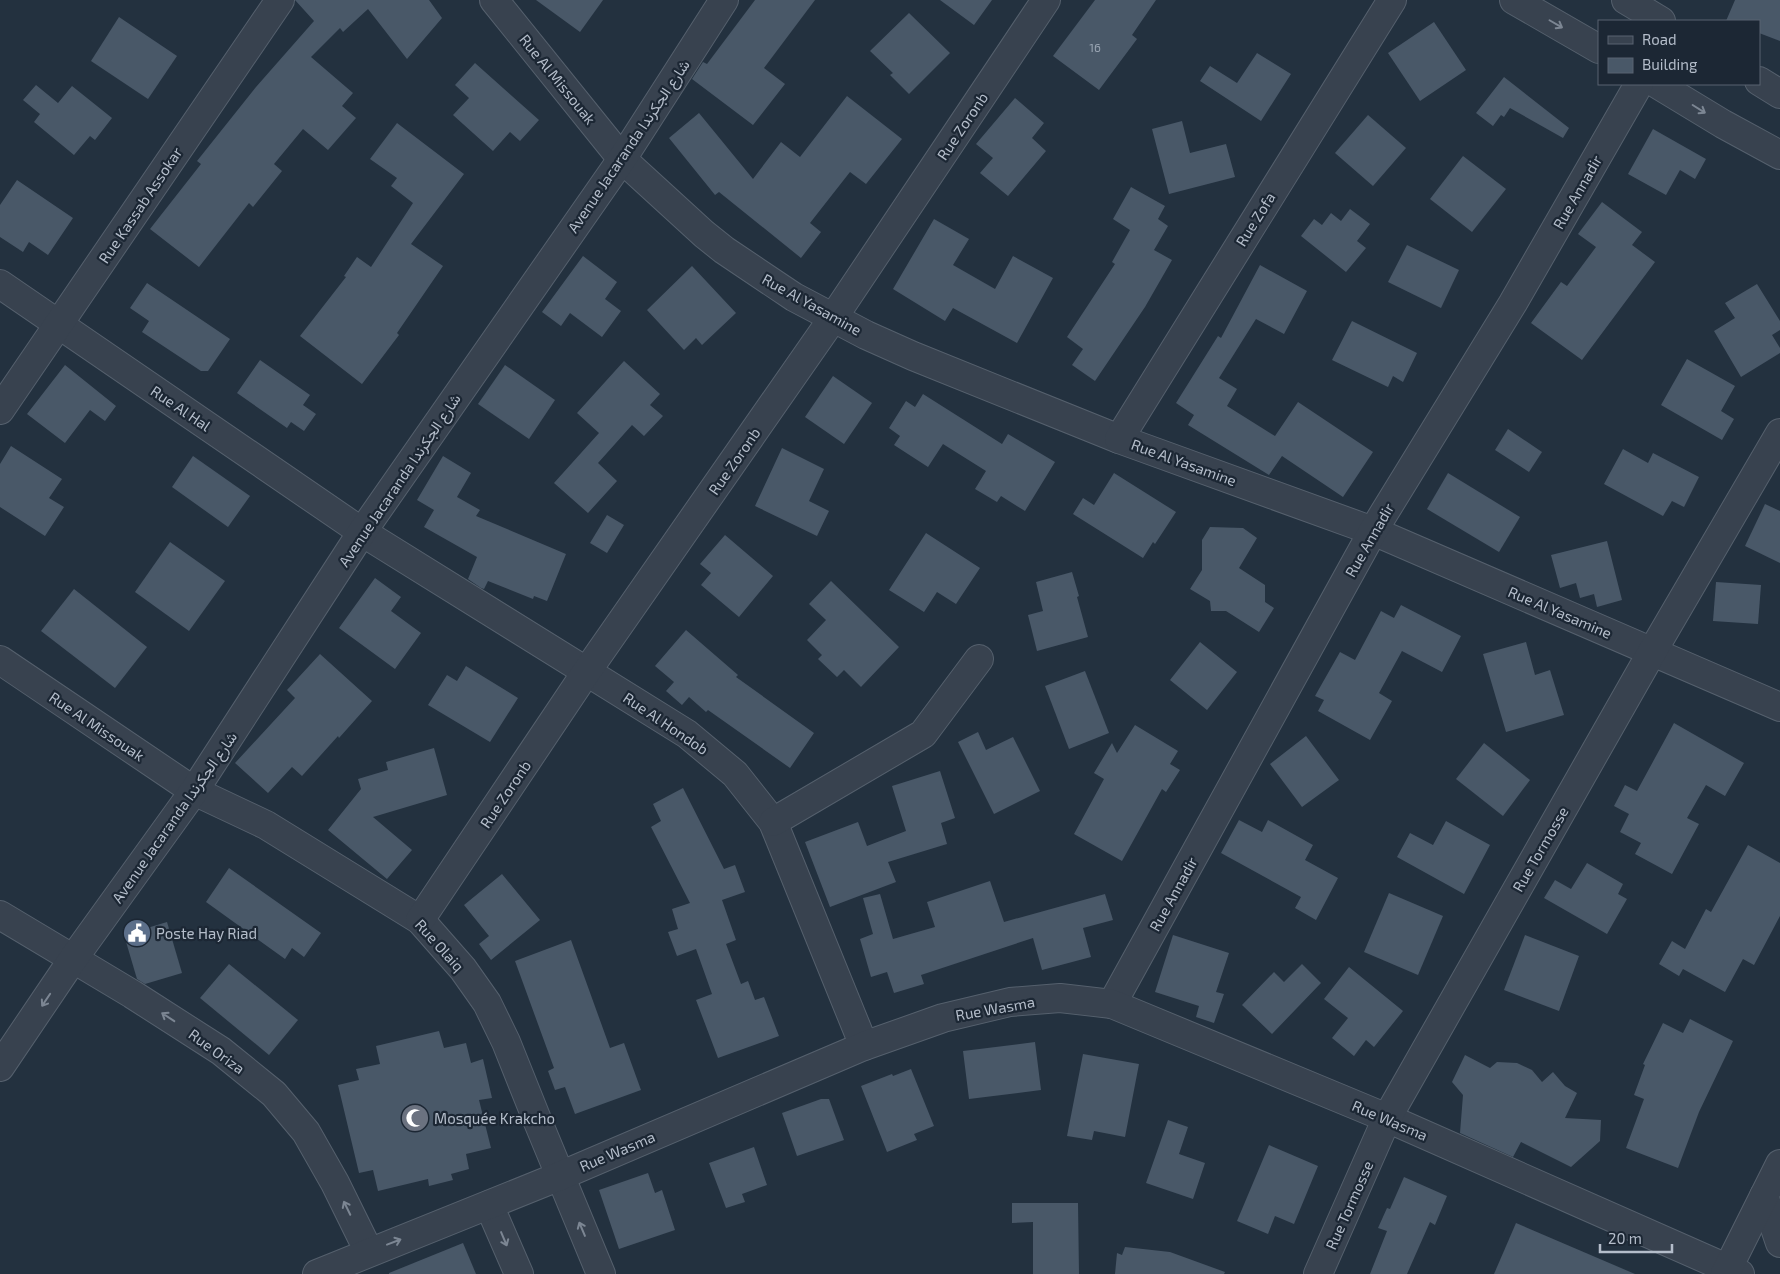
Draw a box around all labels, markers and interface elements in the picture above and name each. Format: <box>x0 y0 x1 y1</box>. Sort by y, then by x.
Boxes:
one-way arrow <box>1548 20 1562 30</box>
legend <box>1598 20 1760 85</box>
street label: Rue Al Missouak <box>516 30 600 128</box>
text: Road <box>1642 30 1677 48</box>
house number: 16 <box>1089 40 1101 54</box>
text: Building <box>1642 55 1698 73</box>
street label: Avenue Jacaranda شارع الجكرندا <box>563 56 695 238</box>
street label: Rue Zoronb <box>933 89 991 163</box>
one-way arrow <box>1691 105 1705 115</box>
street label: Rue Kassab Assokar <box>94 143 186 267</box>
street label: Rue Annadir <box>1549 152 1605 232</box>
street label: Rue Zofa <box>1231 189 1279 249</box>
street label: Rue Al Yasamine <box>759 269 865 339</box>
street label: Rue Al Hal <box>148 381 215 435</box>
street label: Avenue Jacaranda شارع الجكرندا <box>334 390 466 572</box>
street label: Rue Zoronb <box>704 424 764 498</box>
street label: Rue Al Yasamine <box>1129 435 1239 489</box>
street label: Rue Annadir <box>1341 500 1397 580</box>
street label: Rue Al Yasamine <box>1506 582 1614 642</box>
street label: Rue Al Missouak <box>46 688 148 765</box>
street label: Rue Al Hondob <box>620 688 712 758</box>
street label: Avenue Jacaranda شارع الجكرندا <box>108 728 243 908</box>
street label: Rue Zoronb <box>476 757 534 831</box>
street label: Rue Tormosse <box>1508 803 1572 895</box>
street label: Rue Annadir <box>1145 854 1201 934</box>
street label: Rue Olaiq <box>412 915 468 975</box>
public building icon: Poste Hay Riad <box>122 918 152 948</box>
place label: Poste Hay Riad <box>156 924 257 942</box>
one-way arrow <box>41 992 51 1006</box>
street label: Rue Wasma <box>954 992 1036 1024</box>
one-way arrow <box>161 1012 175 1022</box>
street label: Rue Oriza <box>185 1025 249 1077</box>
street label: Rue Wasma <box>1350 1096 1430 1144</box>
mosque icon: Mosquée Krakcho <box>400 1103 430 1133</box>
place label: Mosquée Krakcho <box>434 1109 555 1127</box>
street label: Rue Wasma <box>577 1127 657 1175</box>
street label: Rue Tormosse <box>1321 1158 1377 1252</box>
one-way arrow <box>342 1201 352 1216</box>
one-way arrow <box>577 1222 586 1237</box>
scale bar <box>1600 1222 1672 1254</box>
text: 20 m <box>1608 1229 1642 1247</box>
one-way arrow <box>500 1231 509 1246</box>
one-way arrow <box>386 1237 402 1246</box>

